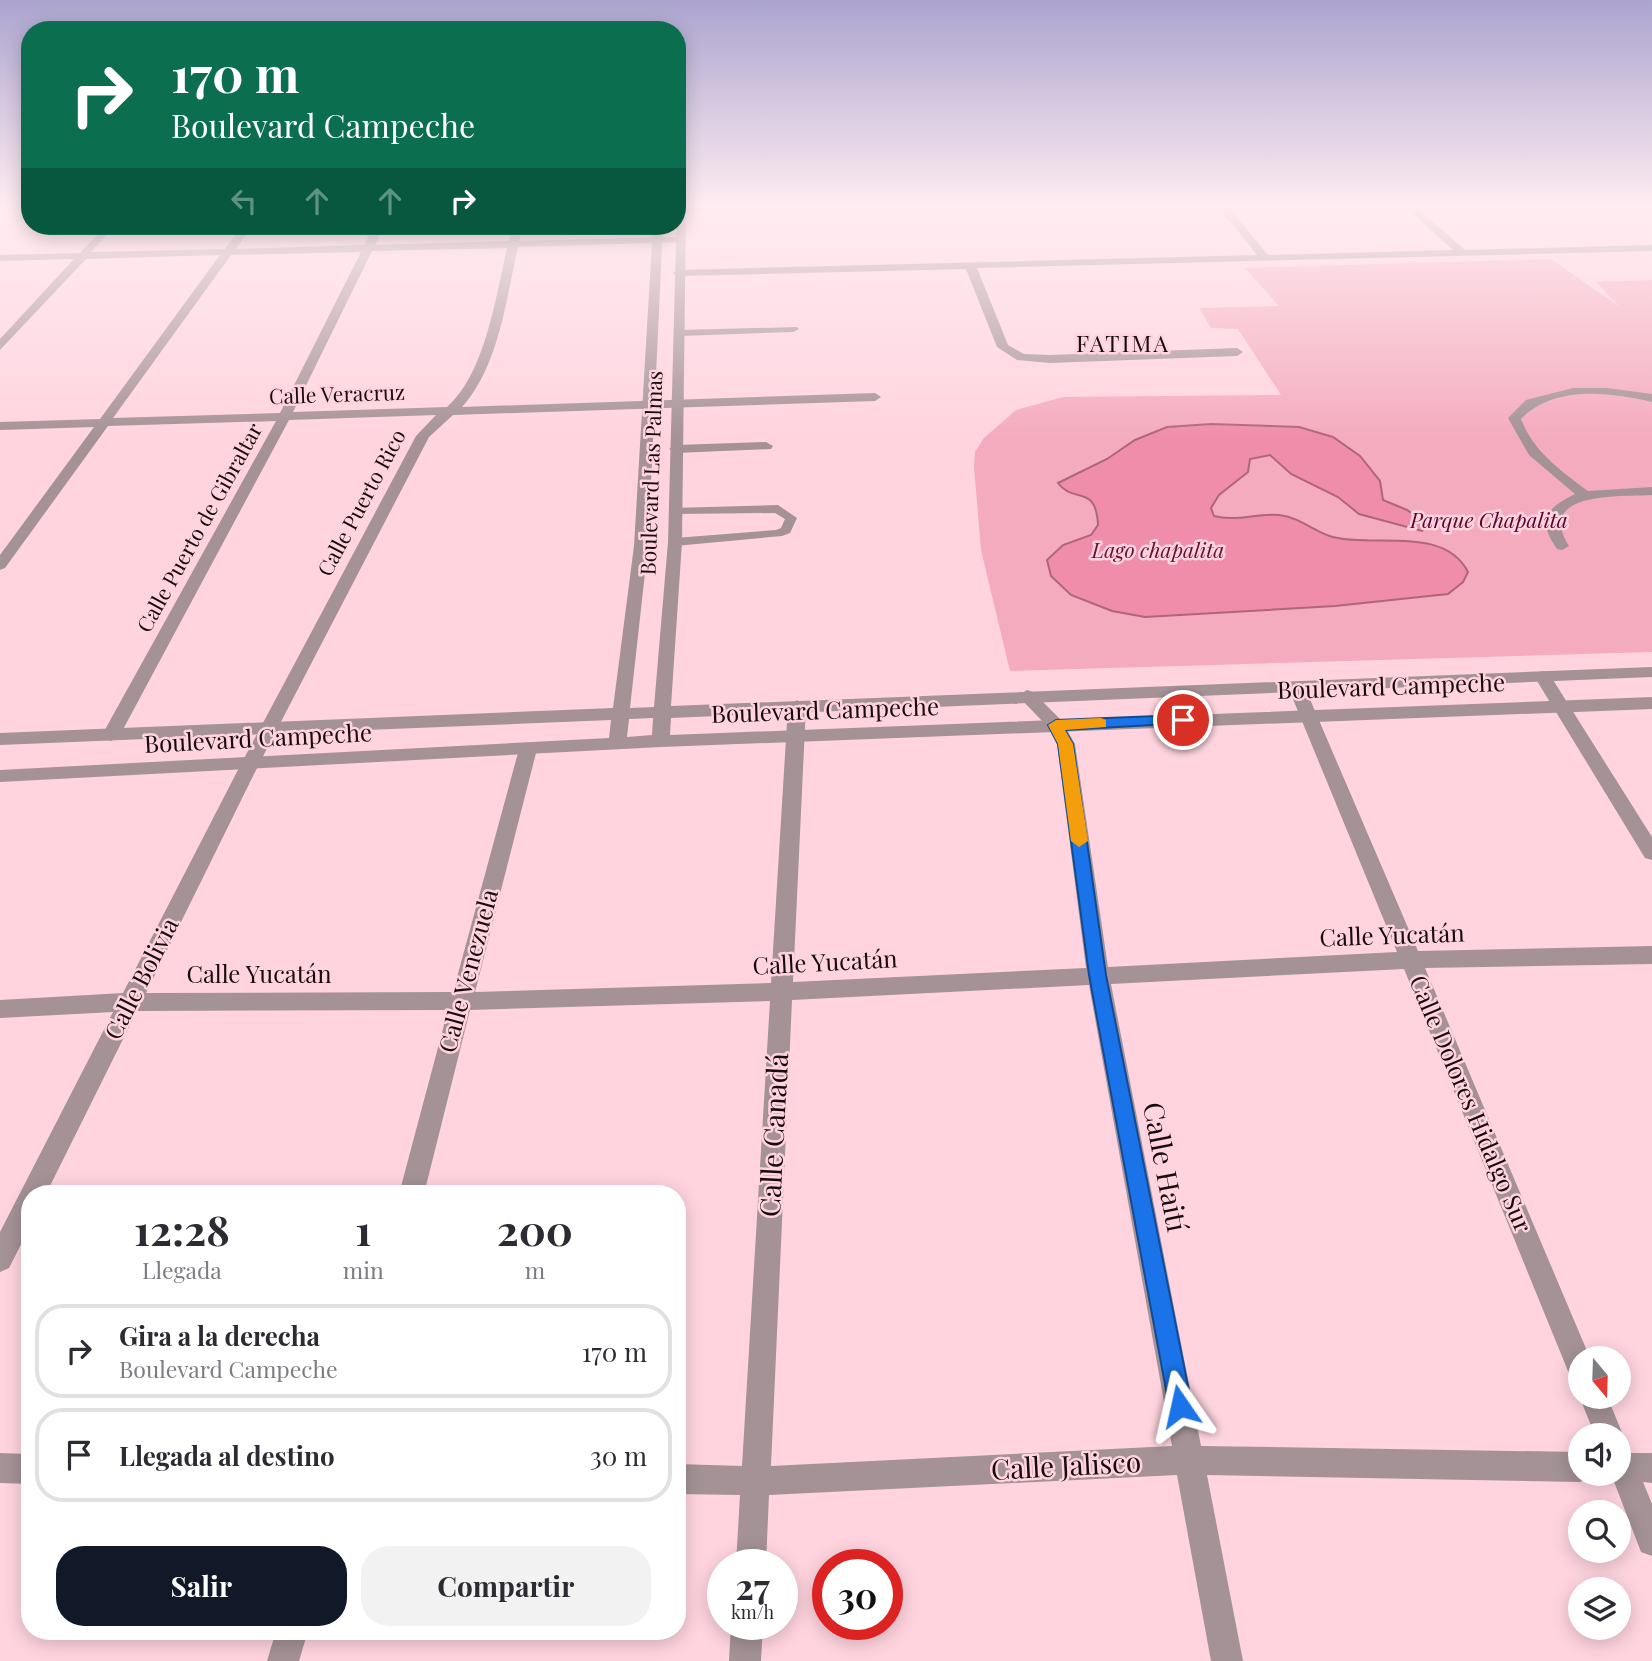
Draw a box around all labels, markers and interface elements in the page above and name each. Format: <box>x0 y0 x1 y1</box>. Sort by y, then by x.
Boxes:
text: 170 m <box>171 40 299 105</box>
icon: right <box>56 49 147 140</box>
text: Boulevard Campeche <box>171 103 475 146</box>
icon: left <box>225 182 263 220</box>
icon: ahead <box>298 182 336 220</box>
icon: ahead <box>371 182 409 220</box>
icon: right <box>444 182 482 220</box>
district label: FATIMA <box>1076 327 1170 358</box>
street label: Boulevard Las Palmas <box>632 370 668 576</box>
street label: Calle Veracruz <box>268 377 405 409</box>
street label: Calle Puerto de Gibraltar <box>129 417 268 637</box>
street label: Calle Puerto Rico <box>310 424 411 580</box>
park label: Parque Chapalita <box>1409 505 1568 533</box>
water label: Lago chapalita <box>1091 535 1224 563</box>
street label: Boulevard Campeche <box>1276 665 1506 705</box>
street label: Boulevard Campeche <box>710 689 940 729</box>
pin <box>1153 690 1213 750</box>
icon: arrive <box>1164 701 1202 739</box>
street label: Boulevard Campeche <box>143 715 373 759</box>
street label: Calle Venezuela <box>430 885 504 1056</box>
street label: Calle Bolivia <box>96 912 185 1044</box>
street label: Calle Yucatán <box>1319 915 1465 953</box>
street label: Calle Yucatán <box>752 941 898 981</box>
street label: Calle Yucatán <box>186 957 332 989</box>
street label: Calle Dolores Hidalgo Sur <box>1403 970 1541 1237</box>
street label: Calle Canadá <box>750 1052 795 1218</box>
street label: Calle Haití <box>1136 1099 1197 1235</box>
text: 12:28 <box>134 1201 230 1257</box>
text: 1 <box>355 1201 371 1257</box>
text: 200 <box>497 1201 573 1257</box>
text: Llegada <box>142 1254 222 1285</box>
text: min <box>343 1254 384 1285</box>
text: m <box>525 1254 545 1285</box>
text: Gira a la derecha <box>119 1318 320 1353</box>
icon: right <box>60 1332 98 1370</box>
text: 170 m <box>582 1334 647 1369</box>
north arrow <box>1568 1346 1631 1409</box>
map controls <box>1568 1346 1631 1640</box>
text: Boulevard Campeche <box>119 1353 338 1384</box>
position arrow <box>1143 1369 1217 1443</box>
button: sound <box>1568 1423 1631 1486</box>
icon: arrive <box>60 1436 98 1474</box>
text: Llegada al destino <box>119 1438 335 1473</box>
text: 30 m <box>590 1438 647 1473</box>
street label: Calle Jalisco <box>990 1442 1142 1487</box>
button: search <box>1568 1500 1631 1563</box>
button: Salir <box>56 1546 347 1626</box>
button: Compartir <box>361 1546 651 1626</box>
speed limit sign: 30 <box>812 1549 903 1640</box>
text: 27 <box>735 1562 770 1609</box>
button: layers <box>1568 1577 1631 1640</box>
text: km/h <box>731 1600 774 1624</box>

